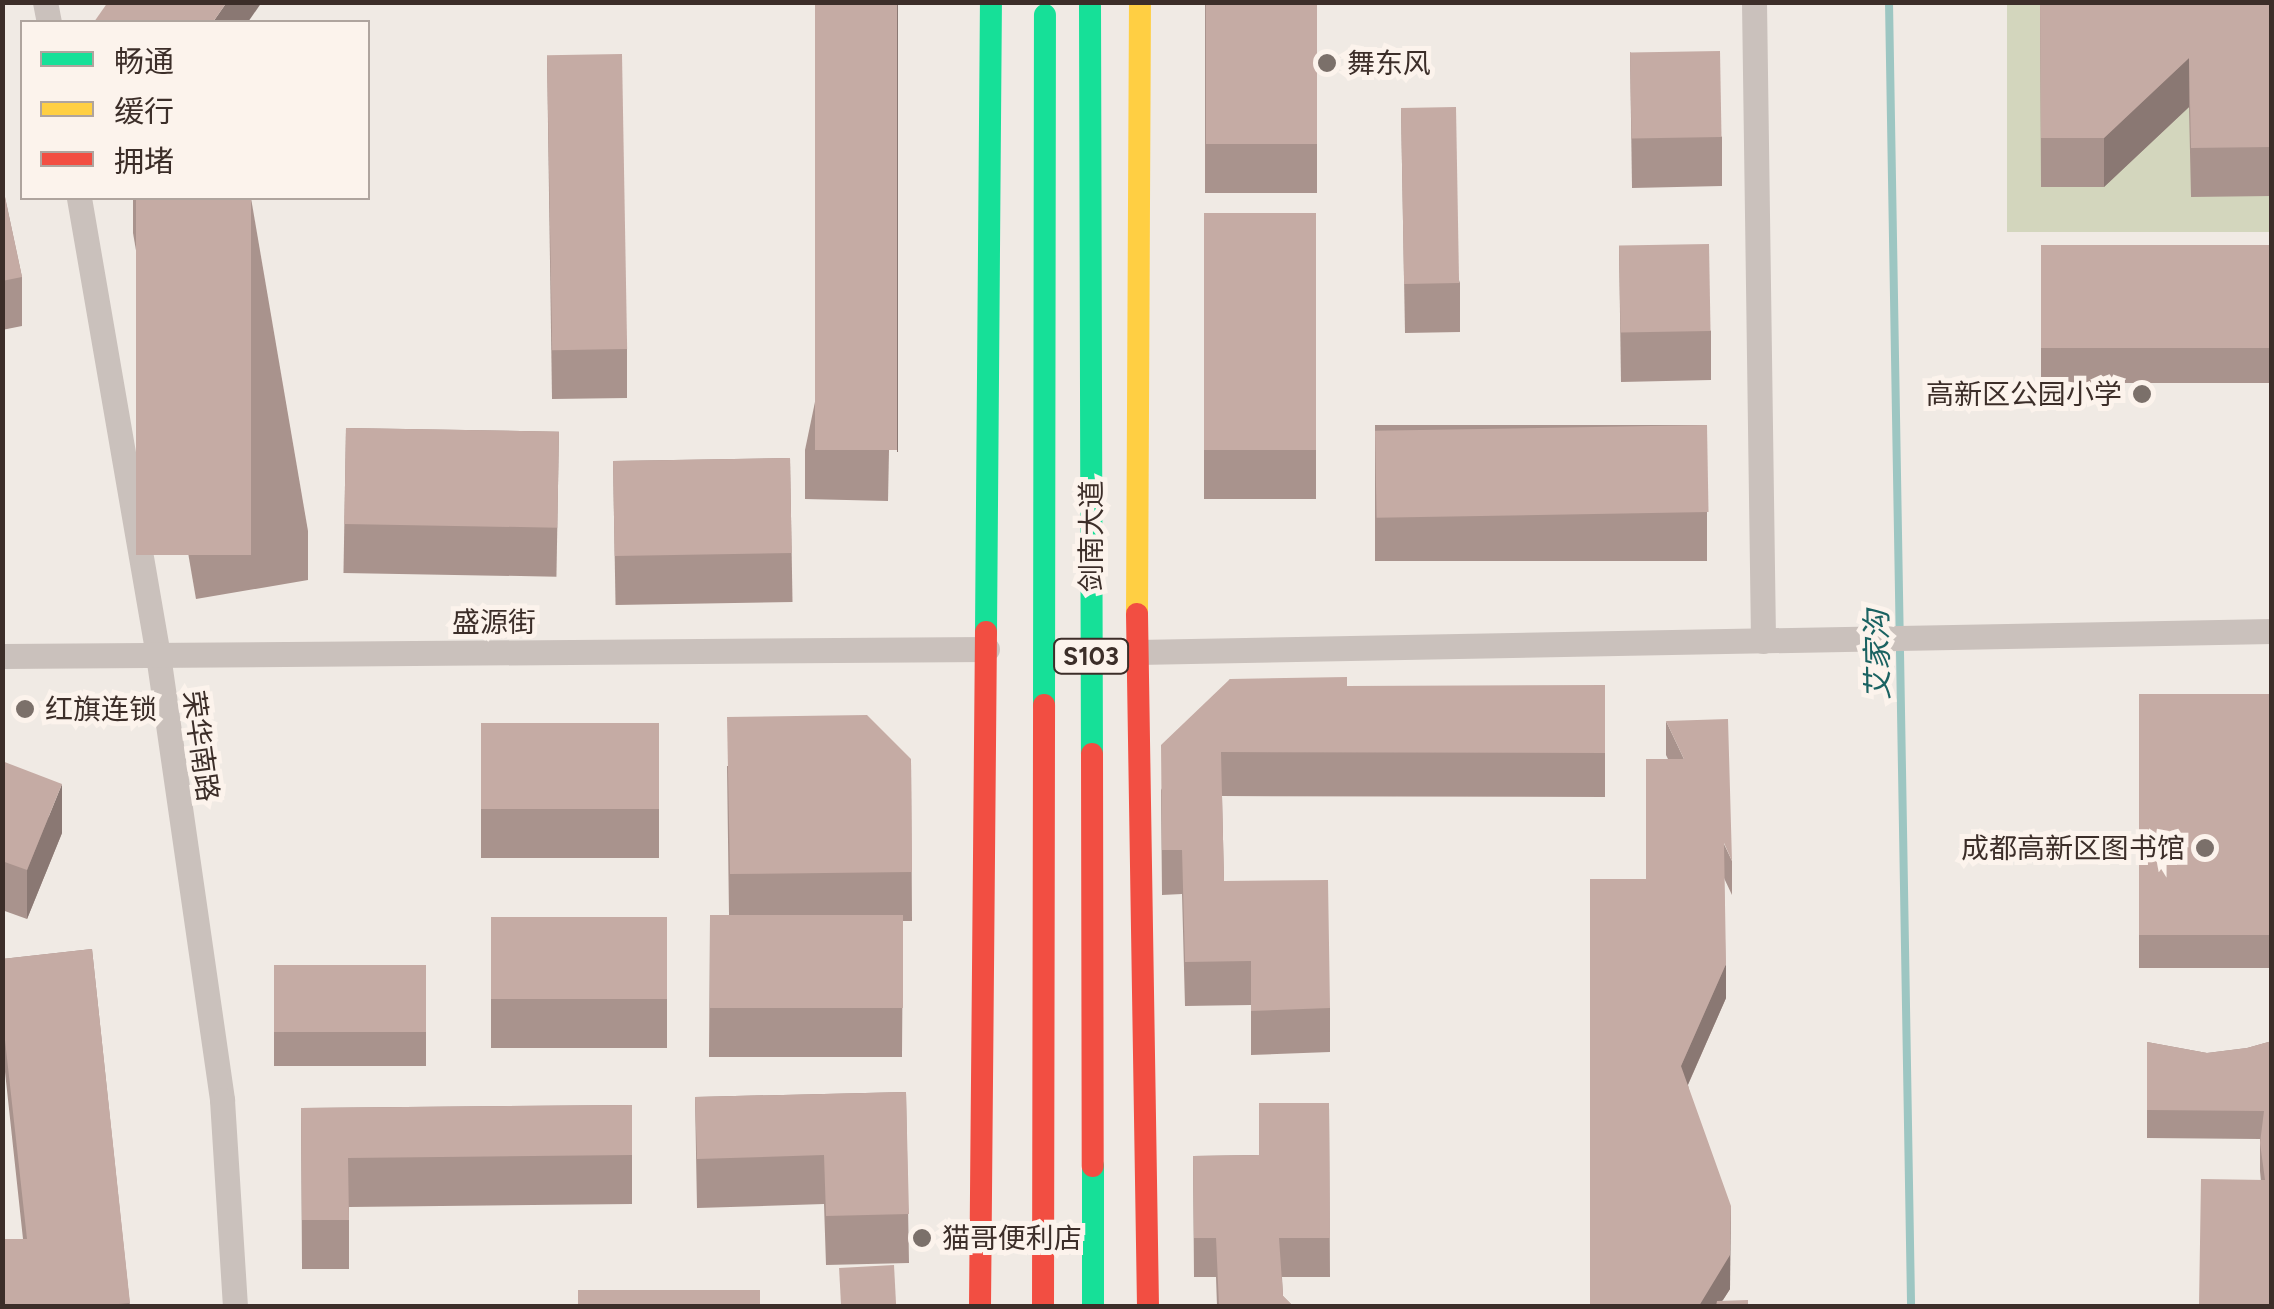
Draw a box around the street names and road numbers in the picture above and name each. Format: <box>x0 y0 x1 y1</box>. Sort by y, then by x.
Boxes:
street label: 剑南大道 <box>1074 480 1108 592</box>
street label: 盛源街 <box>452 605 536 639</box>
road number: S103 <box>1051 636 1131 676</box>
street label: 荣华南路 <box>177 688 225 804</box>

